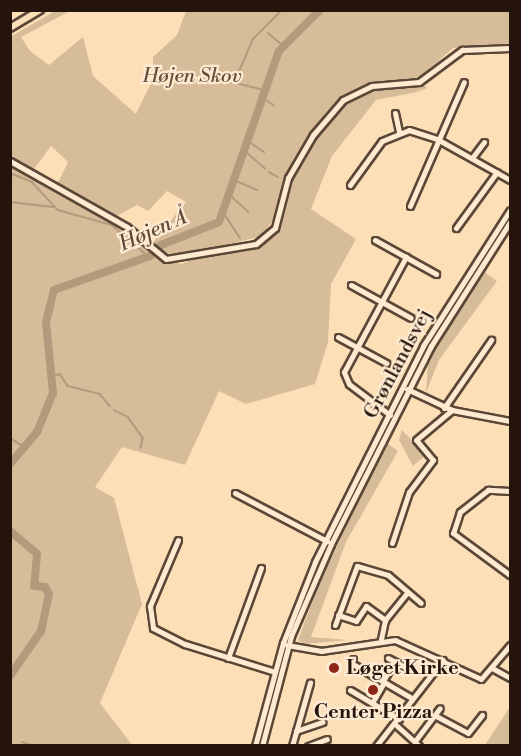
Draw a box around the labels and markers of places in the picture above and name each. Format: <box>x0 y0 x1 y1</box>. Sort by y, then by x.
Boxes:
place label: Løget Kirke <box>346 656 459 680</box>
marker: Løget Kirke <box>327 661 341 675</box>
marker: Center Pizza <box>366 683 380 697</box>
place label: Center Pizza <box>314 700 432 724</box>

